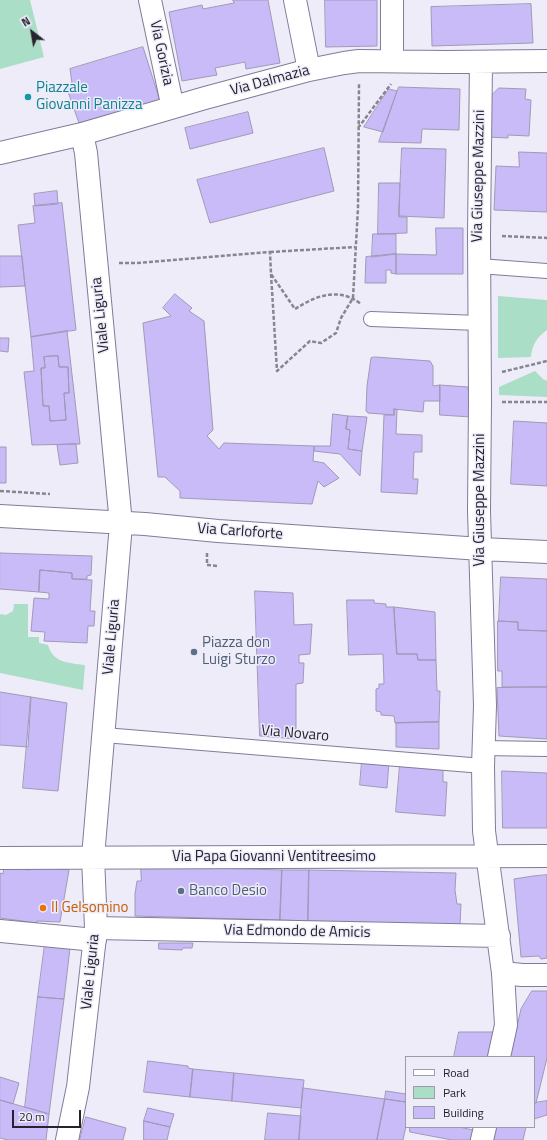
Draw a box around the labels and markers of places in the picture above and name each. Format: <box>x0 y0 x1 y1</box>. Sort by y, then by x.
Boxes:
place label: Piazzale Giovanni Panizza <box>36 79 142 114</box>
marker: Piazzale Giovanni Panizza <box>23 92 33 102</box>
place label: Piazza don Luigi Sturzo <box>202 634 276 669</box>
marker: Piazza don Luigi Sturzo <box>189 647 199 657</box>
place label: Banco Desio <box>189 882 267 900</box>
marker: Banco Desio <box>176 886 186 896</box>
place label: Il Gelsomino <box>51 899 128 917</box>
marker: Il Gelsomino <box>38 903 48 913</box>

